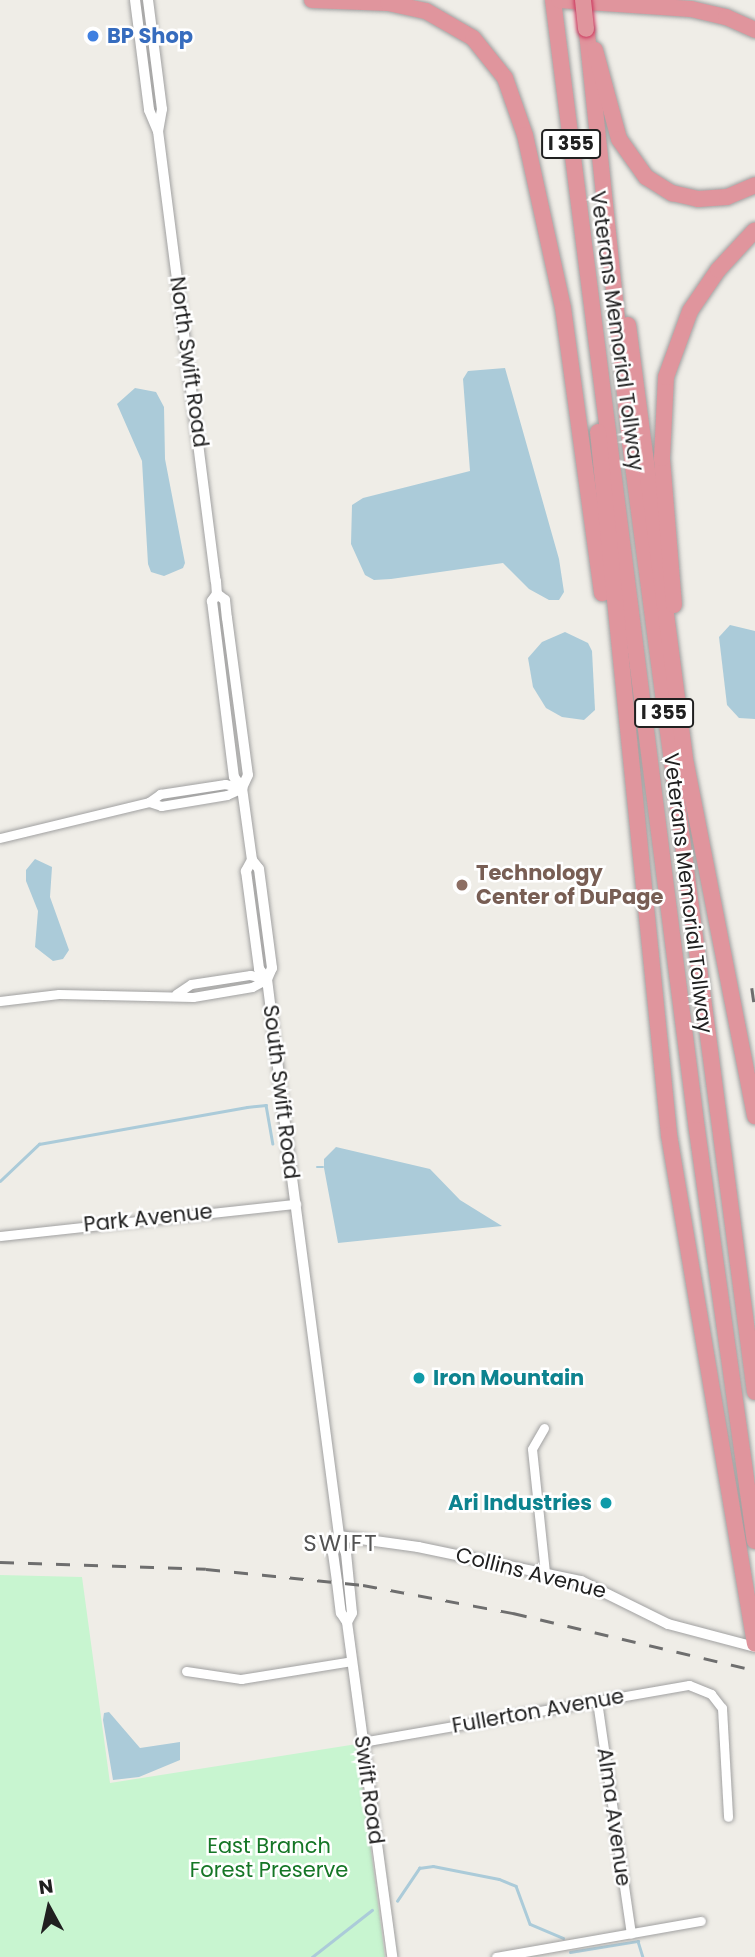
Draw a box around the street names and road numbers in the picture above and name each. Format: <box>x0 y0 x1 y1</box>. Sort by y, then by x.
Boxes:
road number: I 355 <box>540 128 602 160</box>
street label: Veterans Memorial Tollway <box>585 189 649 473</box>
street label: North Swift Road <box>165 275 213 449</box>
road number: I 355 <box>632 698 696 728</box>
street label: Veterans Memorial Tollway <box>658 751 718 1035</box>
street label: South Swift Road <box>258 1003 304 1181</box>
street label: Park Avenue <box>82 1199 214 1237</box>
street label: Collins Avenue <box>453 1542 609 1604</box>
street label: Fullerton Avenue <box>450 1683 626 1739</box>
street label: Swift Road <box>349 1734 389 1846</box>
street label: Alma Avenue <box>592 1746 636 1888</box>

